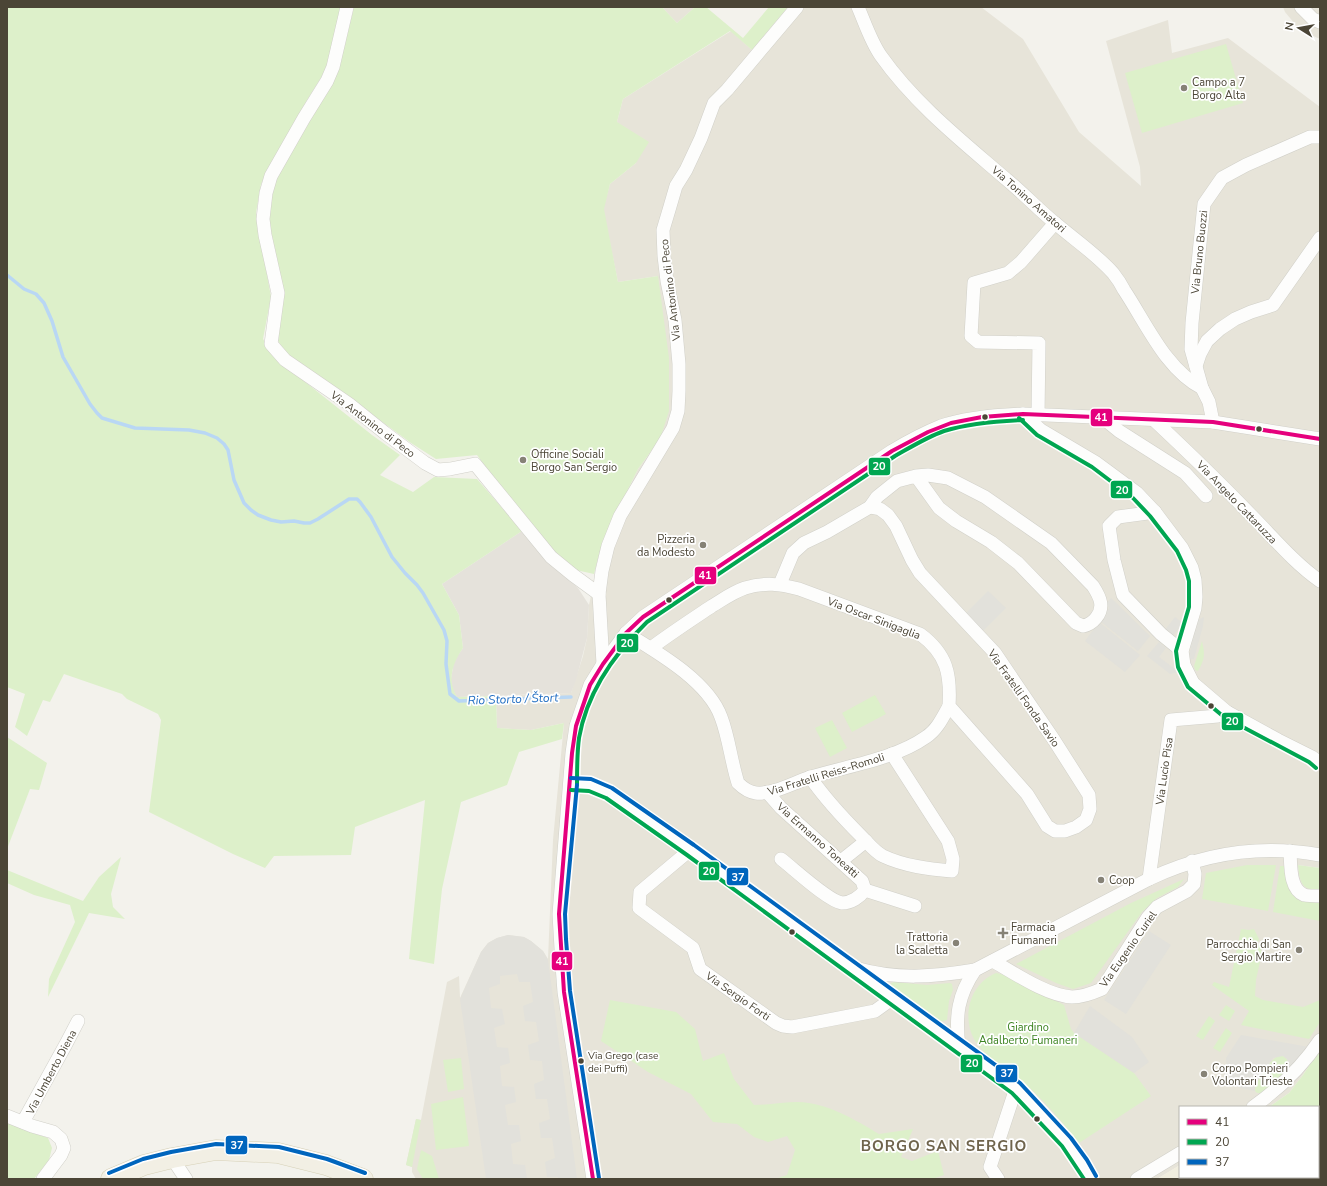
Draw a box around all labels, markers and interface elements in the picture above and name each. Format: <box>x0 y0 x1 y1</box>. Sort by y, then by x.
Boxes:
north arrow <box>1279 8 1319 48</box>
text: N <box>1282 21 1298 32</box>
place label: Campo a 7 Borgo Alta <box>1192 75 1246 103</box>
marker: Campo a 7 Borgo Alta <box>1179 83 1189 93</box>
street label: Via Tonino Amatori <box>987 162 1069 236</box>
street label: Via Bruno Buozzi <box>1188 210 1211 296</box>
street label: Via Antonino di Peco <box>657 238 684 343</box>
street label: Via Antonino di Peco <box>326 387 418 461</box>
line badge: 41 <box>1090 408 1113 427</box>
text: 41 <box>1094 410 1108 425</box>
unlabelled marker <box>980 412 990 422</box>
unlabelled marker <box>1254 424 1264 434</box>
place label: Officine Sociali Borgo San Sergio <box>531 447 617 475</box>
marker: Officine Sociali Borgo San Sergio <box>518 455 528 465</box>
line badge: 20 <box>868 457 891 476</box>
street label: Via Angelo Cattaruzza <box>1192 457 1280 547</box>
text: 20 <box>872 459 886 474</box>
line badge: 20 <box>1110 480 1133 499</box>
text: 20 <box>1115 483 1129 498</box>
place label: Pizzeria da Modesto <box>637 532 695 560</box>
marker: Pizzeria da Modesto <box>698 540 708 550</box>
line badge: 41 <box>694 566 717 585</box>
text: 41 <box>698 568 712 583</box>
street label: Via Oscar Sinigaglia <box>824 593 923 643</box>
unlabelled marker <box>664 595 674 605</box>
line badge: 20 <box>616 633 639 653</box>
text: 20 <box>620 636 634 651</box>
street label: Via Fratelli Fonda Savio <box>984 646 1063 750</box>
water label: Rio Storto / Štort <box>467 689 559 709</box>
unlabelled marker <box>1206 701 1216 711</box>
line badge: 20 <box>1221 712 1244 731</box>
text: 20 <box>1225 714 1239 729</box>
street label: Via Lucio Pisa <box>1152 736 1177 807</box>
street label: Via Fratelli Reiss-Romoli <box>765 750 886 800</box>
street label: Via Ermanno Toneatti <box>773 799 862 881</box>
line badge: 20 <box>698 861 720 881</box>
text: 20 <box>702 864 716 879</box>
line badge: 37 <box>726 867 749 886</box>
text: 37 <box>731 870 745 885</box>
place label: Coop <box>1109 873 1135 888</box>
marker: Coop <box>1096 875 1106 885</box>
street label: Via Eugenio Curiel <box>1096 907 1161 991</box>
place label: Farmacia Fumaneri <box>1011 920 1057 948</box>
unlabelled marker <box>787 927 797 937</box>
marker: Farmacia Fumaneri <box>998 928 1008 938</box>
place label: Trattoria la Scaletta <box>896 930 948 958</box>
place label: Parrocchia di San Sergio Martire <box>1206 937 1291 965</box>
marker: Trattoria la Scaletta <box>951 938 961 948</box>
marker: Parrocchia di San Sergio Martire <box>1294 945 1304 955</box>
line badge: 41 <box>551 951 573 971</box>
text: 41 <box>555 954 569 969</box>
street label: Via Sergio Forti <box>702 968 773 1024</box>
park label: Giardino Adalberto Fumaneri <box>979 1020 1077 1048</box>
street label: Via Umberto Diena <box>22 1027 80 1118</box>
place label: Via Grego (case dei Puffi) <box>587 1049 658 1076</box>
line badge: 20 <box>960 1054 983 1073</box>
marker: Via Grego (case dei Puffi) <box>576 1056 586 1066</box>
text: 20 <box>965 1056 979 1071</box>
place label: Corpo Pompieri Volontari Trieste <box>1211 1061 1293 1089</box>
line badge: 37 <box>995 1064 1018 1083</box>
text: 37 <box>1000 1066 1014 1081</box>
marker: Corpo Pompieri Volontari Trieste <box>1199 1069 1209 1079</box>
legend <box>1179 1106 1319 1178</box>
unlabelled marker <box>1032 1114 1042 1124</box>
text: 41 <box>1215 1114 1229 1130</box>
text: 20 <box>1215 1134 1229 1150</box>
line badge: 37 <box>225 1135 248 1155</box>
district label: BORGO SAN SERGIO <box>861 1136 1027 1156</box>
text: 37 <box>230 1138 244 1153</box>
text: 37 <box>1215 1154 1229 1170</box>

